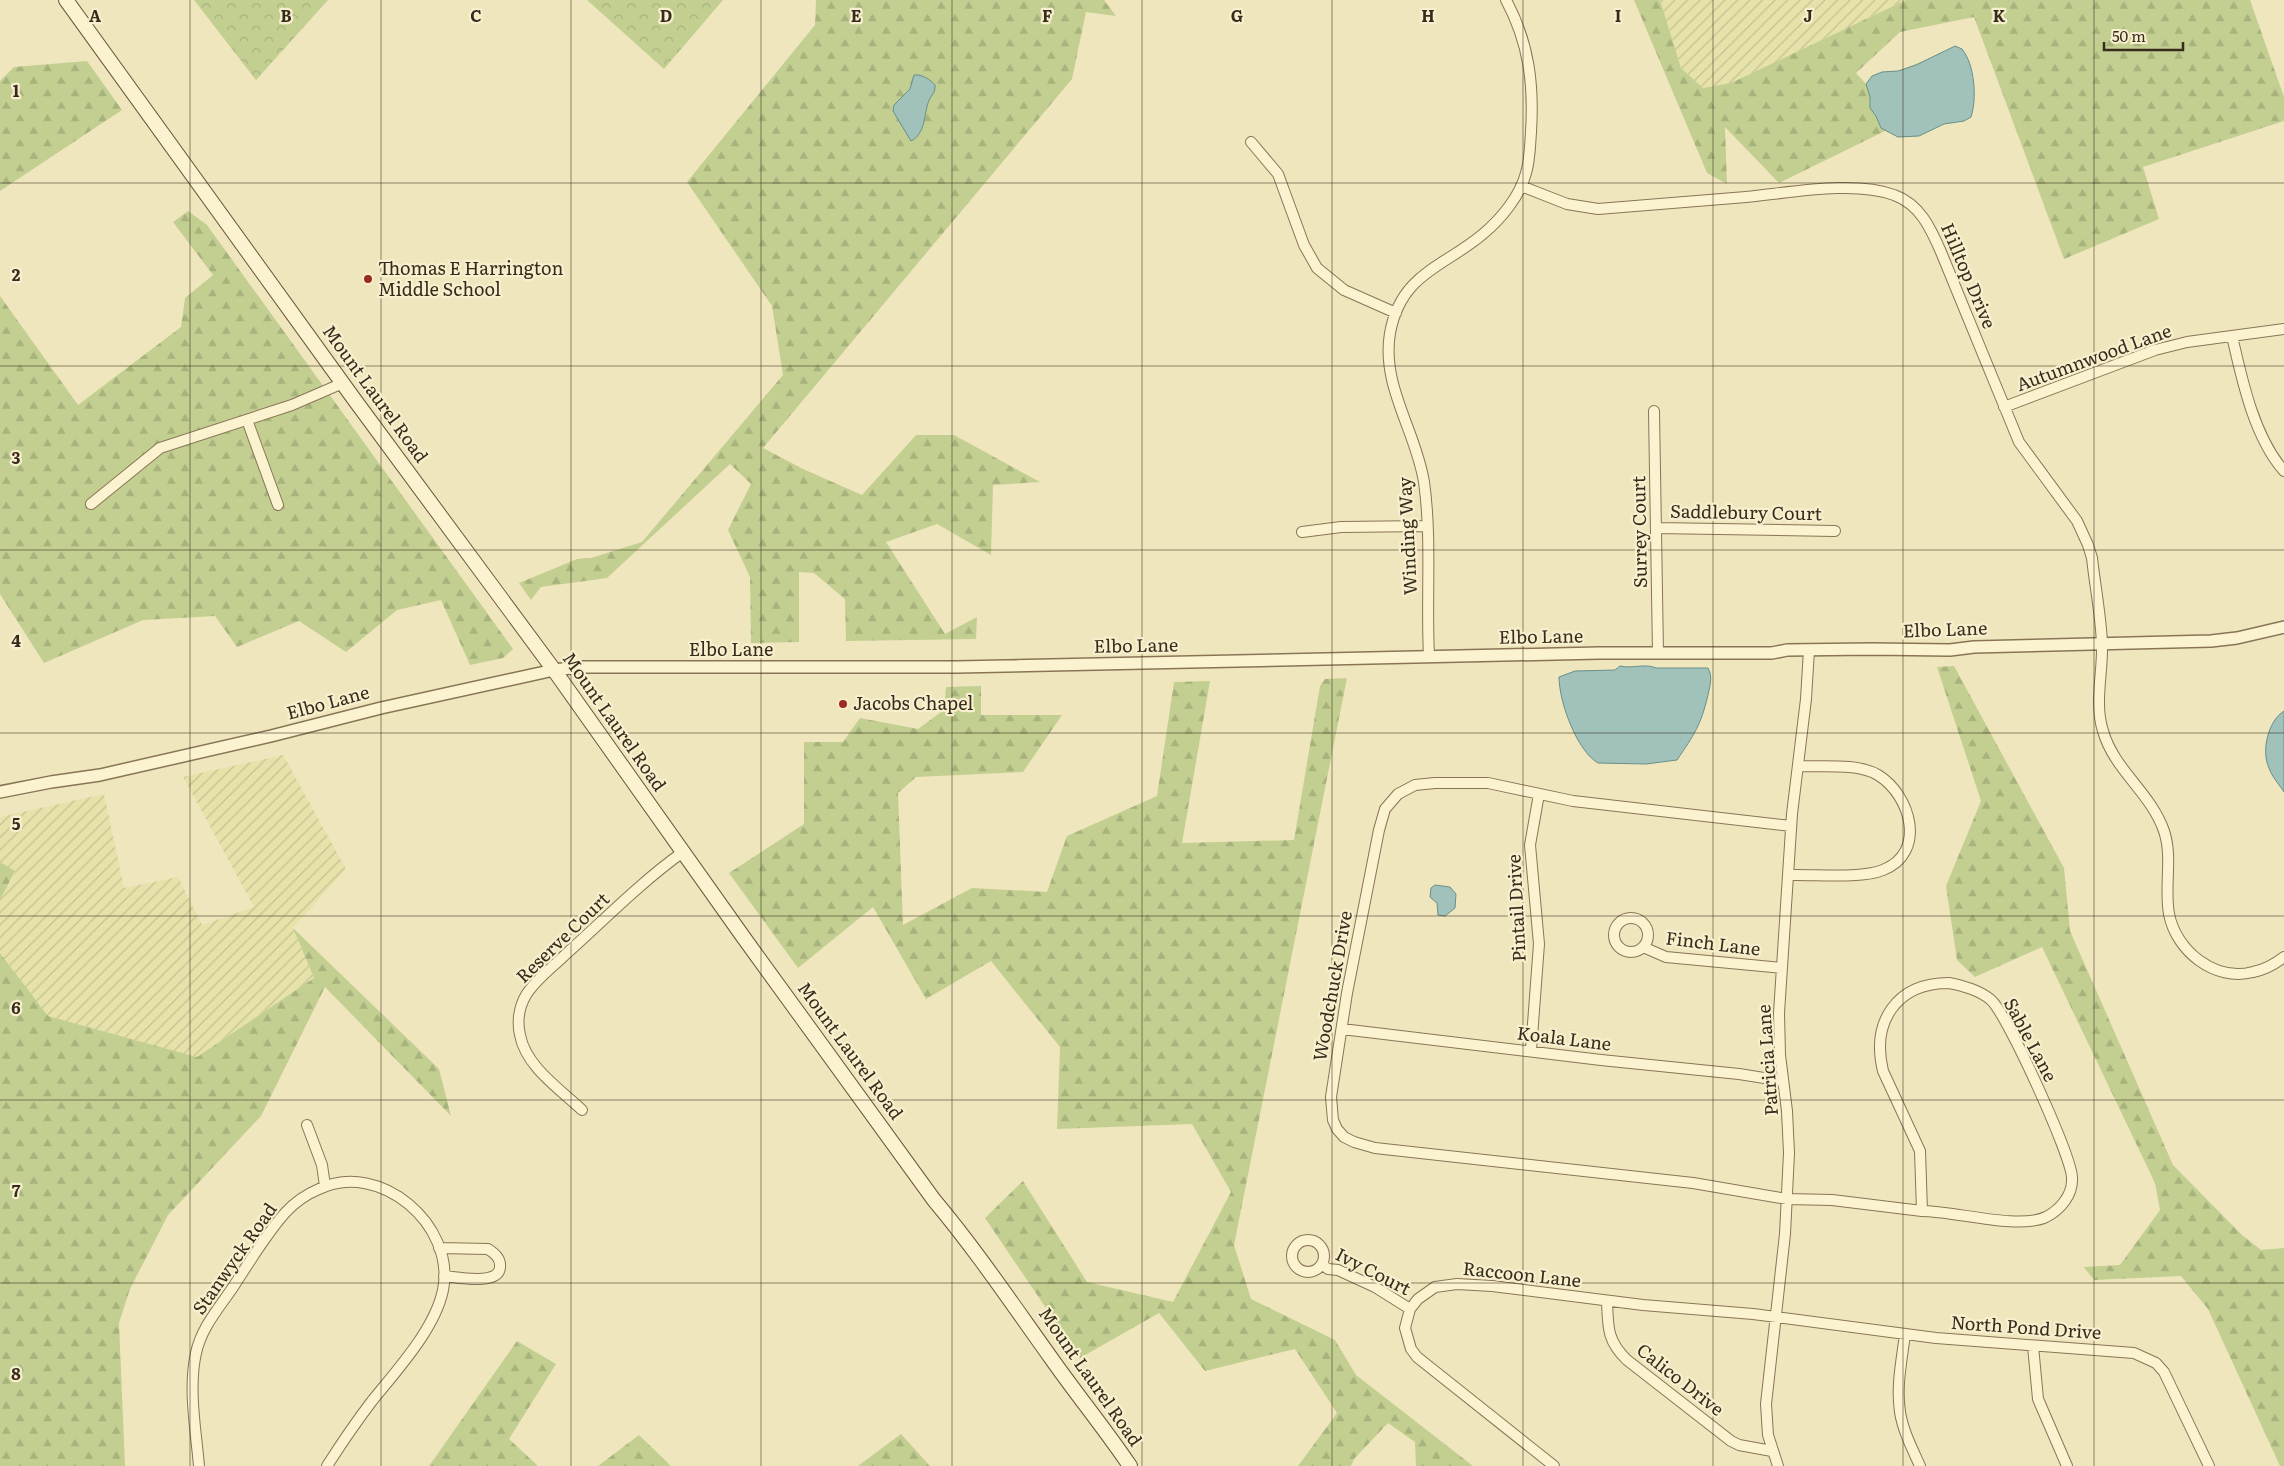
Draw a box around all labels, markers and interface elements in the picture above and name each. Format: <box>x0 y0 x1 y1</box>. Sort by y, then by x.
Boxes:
text: A <box>89 3 101 27</box>
text: B <box>280 3 292 27</box>
text: C <box>470 3 482 27</box>
text: D <box>660 3 672 27</box>
text: E <box>851 3 862 27</box>
text: F <box>1042 3 1052 27</box>
text: G <box>1231 3 1243 27</box>
text: H <box>1421 3 1435 27</box>
text: I <box>1615 3 1621 27</box>
text: J <box>1803 3 1813 27</box>
text: K <box>1993 3 2006 27</box>
scale bar <box>2104 20 2183 52</box>
text: 50 m <box>2112 24 2146 47</box>
text: 1 <box>13 78 20 102</box>
street label: Hilltop Drive <box>1935 218 2004 332</box>
place label: Thomas E Harrington Middle School <box>378 254 563 302</box>
text: 2 <box>12 262 21 286</box>
marker: Thomas E Harrington Middle School <box>362 273 374 285</box>
street label: Autumnwood Lane <box>2012 316 2175 397</box>
street label: Mount Laurel Road <box>317 319 436 468</box>
text: 3 <box>12 445 21 469</box>
street label: Surrey Court <box>1624 475 1653 588</box>
street label: Winding Way <box>1390 476 1423 596</box>
street label: Saddlebury Court <box>1670 497 1823 526</box>
street label: Elbo Lane <box>1902 614 1988 643</box>
street label: Elbo Lane <box>1498 621 1584 650</box>
text: 4 <box>11 628 21 652</box>
street label: Elbo Lane <box>1093 630 1179 659</box>
street label: Elbo Lane <box>689 635 773 662</box>
street label: Mount Laurel Road <box>557 646 674 796</box>
street label: Elbo Lane <box>283 678 372 726</box>
place label: Jacobs Chapel <box>853 689 973 716</box>
marker: Jacobs Chapel <box>837 698 849 710</box>
text: 5 <box>12 811 21 835</box>
street label: Pintail Drive <box>1499 853 1532 963</box>
street label: Reserve Court <box>509 885 615 989</box>
street label: Woodchuck Drive <box>1305 908 1358 1063</box>
street label: Finch Lane <box>1664 923 1762 962</box>
street label: Mount Laurel Road <box>792 976 911 1125</box>
street label: Sable Lane <box>1998 993 2065 1086</box>
text: 6 <box>11 995 21 1019</box>
street label: Patricia Lane <box>1749 1003 1784 1117</box>
street label: Koala Lane <box>1515 1018 1613 1057</box>
text: 7 <box>12 1178 21 1202</box>
street label: Stanwyck Road <box>185 1197 282 1320</box>
street label: Ivy Court <box>1331 1240 1417 1302</box>
street label: Raccoon Lane <box>1462 1254 1583 1293</box>
street label: Mount Laurel Road <box>1033 1301 1150 1451</box>
street label: North Pond Drive <box>1950 1308 2102 1345</box>
street label: Calico Drive <box>1631 1336 1730 1422</box>
text: 8 <box>11 1361 21 1385</box>

